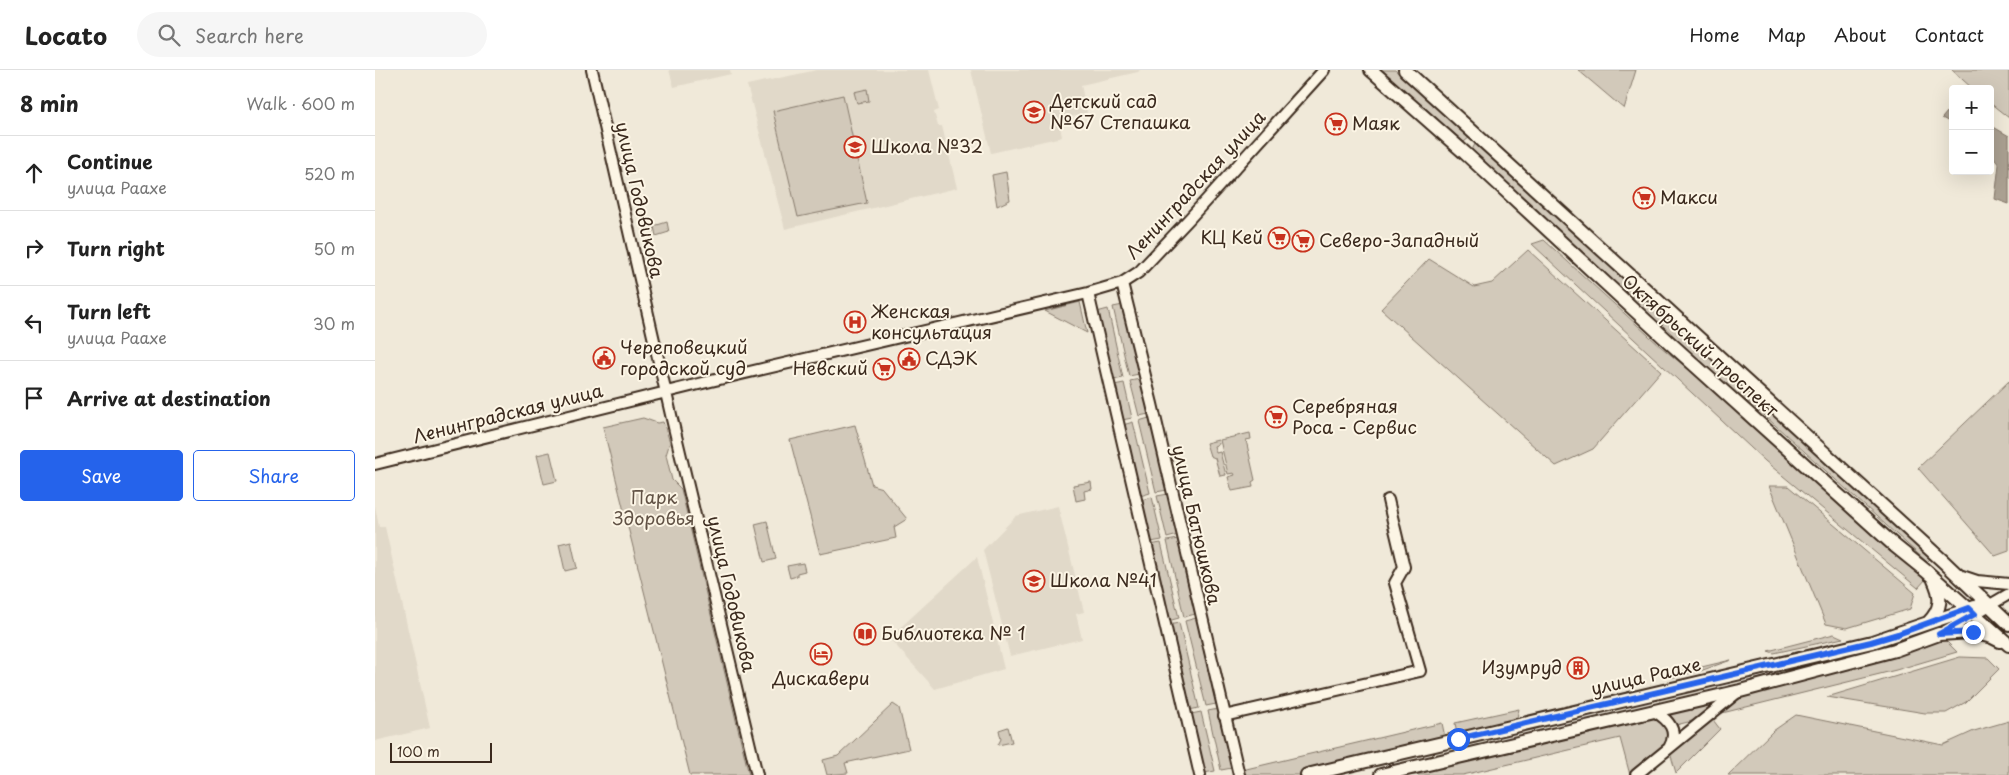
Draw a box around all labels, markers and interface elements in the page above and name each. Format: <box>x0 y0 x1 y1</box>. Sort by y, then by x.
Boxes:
search box <box>137 12 487 57</box>
text: Locato <box>25 17 107 53</box>
icon: search <box>155 21 183 49</box>
text: Search here <box>195 21 304 49</box>
text: Home <box>1689 21 1739 48</box>
text: Map <box>1767 21 1806 48</box>
text: About <box>1834 21 1886 48</box>
text: Contact <box>1914 21 1984 48</box>
map controls <box>1949 85 1994 175</box>
button: + <box>1949 85 1994 130</box>
text: 8 min <box>20 87 79 119</box>
place label: Детский сад №67 Степашка <box>1049 87 1191 135</box>
text: Walk · 600 m <box>247 91 355 115</box>
school or university icon: Детский сад №67 Степашка <box>1022 100 1046 124</box>
street label: Ленинградская улица <box>1119 103 1272 264</box>
place label: Маяк <box>1352 109 1400 136</box>
supermarket icon: Маяк <box>1324 112 1348 136</box>
street label: улица Годовикова <box>609 119 672 281</box>
button: − <box>1949 130 1994 175</box>
place label: Школа №32 <box>871 132 983 159</box>
school or university icon: Школа №32 <box>843 135 867 159</box>
text: Continue <box>67 147 153 175</box>
icon: ahead <box>20 159 48 187</box>
text: 520 m <box>304 161 355 185</box>
text: улица Раахе <box>67 175 167 199</box>
place label: Макси <box>1660 183 1718 210</box>
supermarket icon: Макси <box>1632 186 1656 210</box>
place label: КЦ Кей <box>1200 223 1263 250</box>
supermarket icon: КЦ Кей <box>1267 226 1291 250</box>
place label: Северо-Западный <box>1319 226 1479 253</box>
supermarket icon: Северо-Западный <box>1291 229 1315 253</box>
icon: right <box>20 234 48 262</box>
text: Turn right <box>67 234 165 262</box>
text: 50 m <box>314 236 355 260</box>
street label: Октябрьский проспект <box>1617 267 1785 423</box>
text: Turn left <box>67 297 151 325</box>
place label: Женская консультация <box>871 297 992 345</box>
icon: left <box>20 309 48 337</box>
hospital icon: Женская консультация <box>843 310 867 334</box>
text: 30 m <box>313 311 355 335</box>
text: улица Раахе <box>67 325 167 349</box>
place label: Череповецкий городской суд <box>620 333 748 381</box>
place label: СДЭК <box>925 344 978 371</box>
public building icon: Череповецкий городской суд <box>592 346 616 370</box>
public building icon: СДЭК <box>897 347 921 371</box>
place label: Невский <box>793 354 868 381</box>
supermarket icon: Невский <box>872 357 896 381</box>
street label: Ленинградская улица <box>410 376 606 449</box>
icon: arrive <box>20 384 48 412</box>
text: Arrive at destination <box>67 384 271 412</box>
place label: Серебряная Роса - Сервис <box>1292 392 1417 440</box>
supermarket icon: Серебряная Роса - Сервис <box>1264 405 1288 429</box>
street label: улица Батюшкова <box>1166 442 1229 608</box>
button: Save <box>20 450 183 501</box>
button: Share <box>193 450 355 501</box>
park label: Парк Здоровья <box>612 483 695 531</box>
street label: улица Годовикова <box>701 513 764 675</box>
place label: Школа №41 <box>1050 566 1157 593</box>
school or university icon: Школа №41 <box>1022 569 1046 593</box>
place label: Библиотека № 1 <box>881 619 1026 646</box>
route end <box>1962 621 1985 644</box>
library icon: Библиотека № 1 <box>853 622 877 646</box>
hotel icon: Дискавери <box>809 642 833 666</box>
street label: улица Раахе <box>1588 650 1703 701</box>
place label: Изумруд <box>1482 653 1562 680</box>
building icon: Изумруд <box>1566 656 1590 680</box>
place label: Дискавери <box>771 664 870 691</box>
route start <box>1447 728 1470 751</box>
scale bar <box>390 740 493 763</box>
text: 100 m <box>397 741 440 762</box>

